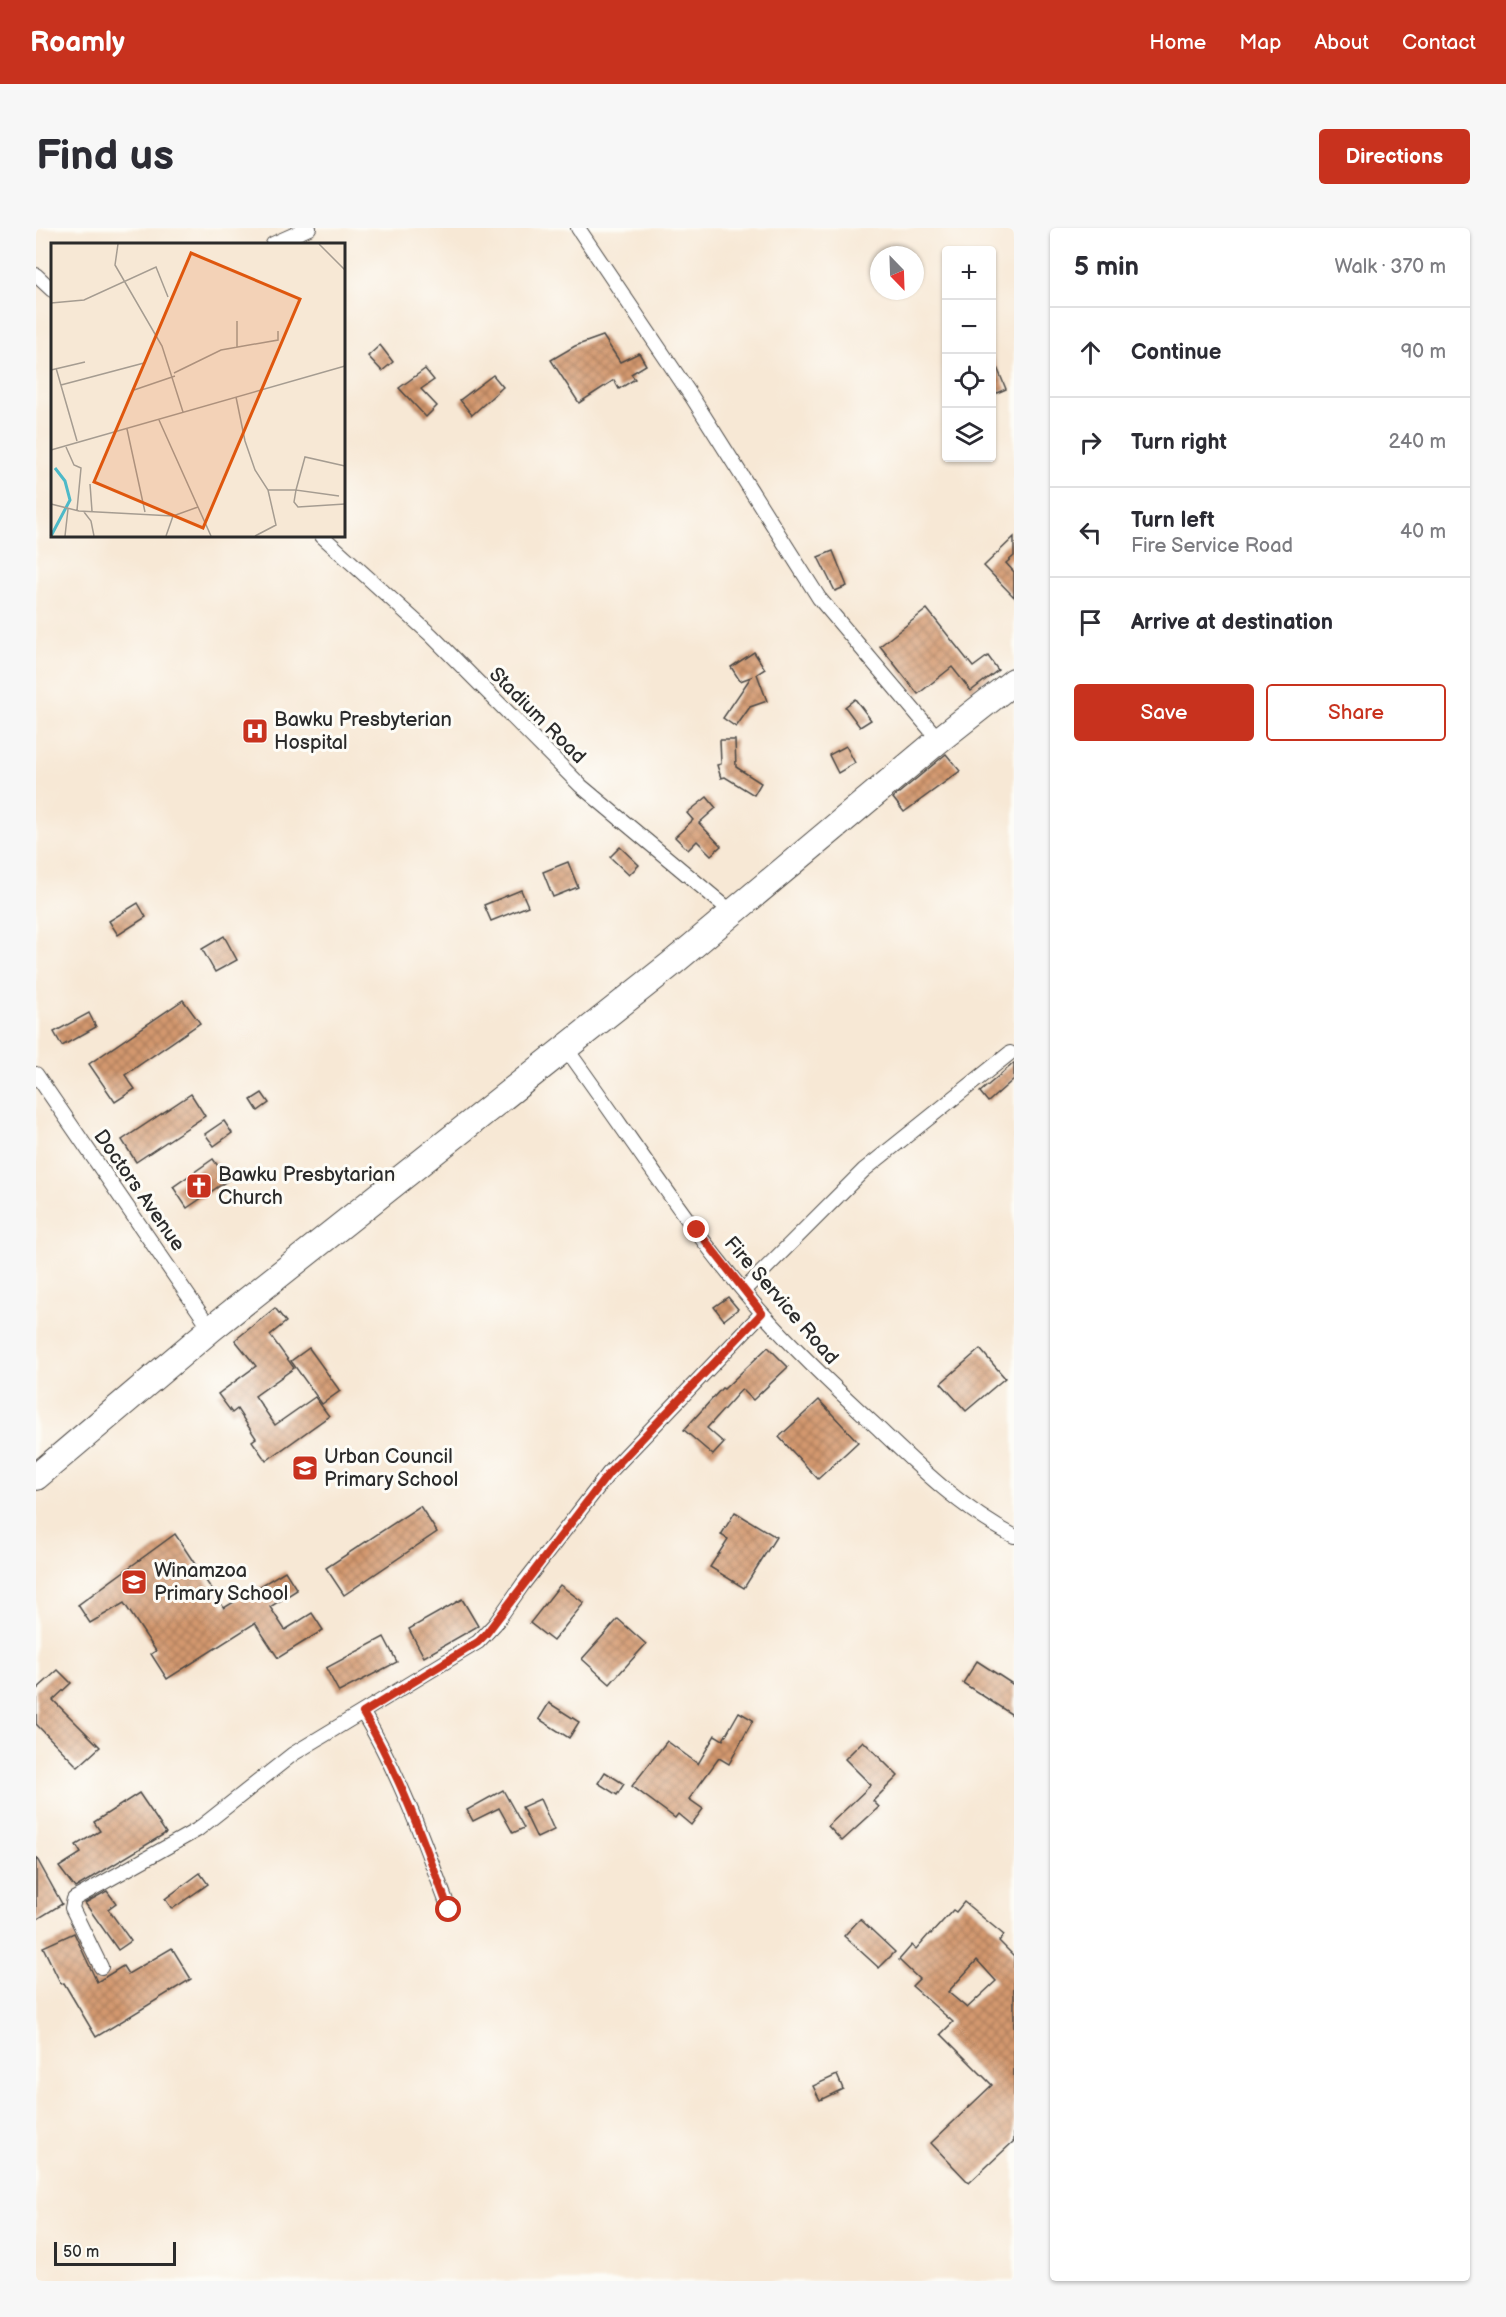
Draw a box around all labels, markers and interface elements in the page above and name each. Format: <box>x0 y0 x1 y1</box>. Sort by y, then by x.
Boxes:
text: Roamly <box>30 26 125 59</box>
text: Home <box>1149 30 1206 55</box>
text: Map <box>1239 30 1281 55</box>
text: About <box>1314 30 1369 55</box>
text: Contact <box>1402 30 1476 55</box>
button: Directions <box>1319 129 1470 184</box>
text: Find us <box>36 131 174 182</box>
inset map <box>51 243 345 537</box>
north arrow <box>870 246 924 300</box>
map controls <box>942 246 996 462</box>
button: + <box>942 246 996 300</box>
text: 5 min <box>1074 252 1139 283</box>
text: Walk · 370 m <box>1334 255 1446 279</box>
button: − <box>942 300 996 354</box>
icon: ahead <box>1074 336 1107 369</box>
text: Continue <box>1131 339 1221 366</box>
text: 90 m <box>1401 340 1446 364</box>
button: locate <box>942 354 996 408</box>
button: layers <box>942 408 996 462</box>
icon: right <box>1074 426 1107 459</box>
text: Turn right <box>1131 429 1227 456</box>
text: 240 m <box>1389 430 1446 454</box>
text: Turn left <box>1131 507 1215 534</box>
icon: left <box>1074 516 1107 549</box>
text: 40 m <box>1400 520 1446 544</box>
text: Fire Service Road <box>1131 534 1293 558</box>
icon: arrive <box>1074 606 1107 639</box>
text: Arrive at destination <box>1131 609 1333 636</box>
street label: Stadium Road <box>484 662 591 769</box>
button: Save <box>1074 684 1254 741</box>
button: Share <box>1266 684 1446 741</box>
place label: Bawku Presbyterian Hospital <box>274 708 452 755</box>
hospital icon: Bawku Presbyterian Hospital <box>240 716 270 746</box>
street label: Doctors Avenue <box>88 1125 190 1256</box>
place label: Bawku Presbytarian Church <box>218 1163 395 1210</box>
church icon: Bawku Presbytarian Church <box>184 1171 214 1201</box>
route end <box>683 1216 709 1242</box>
street label: Fire Service Road <box>719 1232 843 1370</box>
place label: Urban Council Primary School <box>324 1445 458 1492</box>
school or university icon: Urban Council Primary School <box>290 1453 320 1483</box>
place label: Winamzoa Primary School <box>154 1559 288 1606</box>
school or university icon: Winamzoa Primary School <box>119 1567 149 1597</box>
route start <box>435 1896 461 1922</box>
scale bar <box>54 2239 176 2266</box>
text: 50 m <box>63 2243 99 2262</box>

